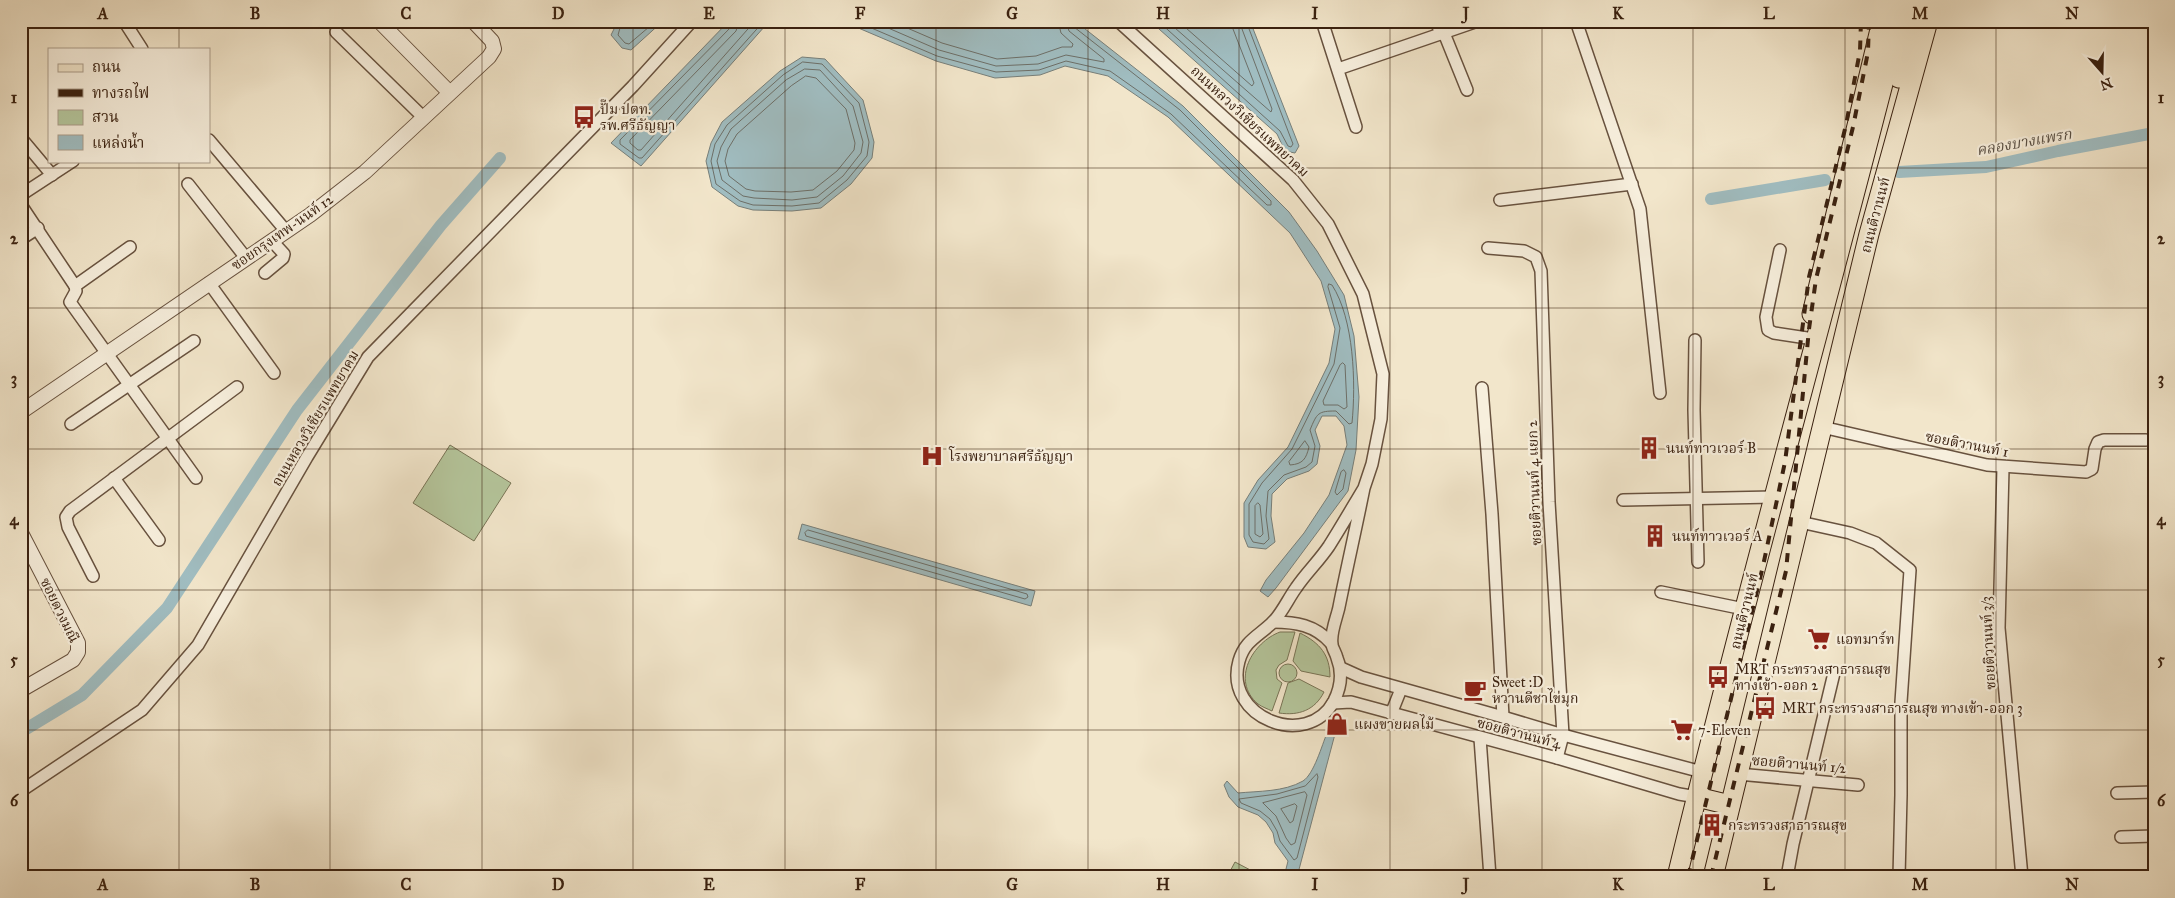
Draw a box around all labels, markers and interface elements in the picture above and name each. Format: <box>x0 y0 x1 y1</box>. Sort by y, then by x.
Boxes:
text: A <box>97 4 109 23</box>
text: B <box>250 4 260 23</box>
text: C <box>401 4 412 23</box>
text: D <box>552 4 565 23</box>
text: E <box>703 4 715 23</box>
text: F <box>855 4 866 23</box>
text: G <box>1006 4 1018 23</box>
text: H <box>1156 4 1170 23</box>
text: I <box>1312 4 1319 23</box>
text: J <box>1461 4 1470 24</box>
text: K <box>1612 4 1624 23</box>
text: L <box>1763 4 1775 23</box>
text: M <box>1912 4 1929 23</box>
text: N <box>2065 4 2079 23</box>
legend <box>48 48 210 162</box>
north arrow <box>2078 48 2128 98</box>
text: ถนน <box>92 58 121 76</box>
street label: ถนนหลวงวิเชียรแพทยาคม <box>1187 62 1312 181</box>
text: N <box>2098 74 2115 94</box>
text: ทางรถไฟ <box>92 82 149 102</box>
text: 1 <box>11 88 18 107</box>
text: 1 <box>2158 88 2165 107</box>
place label: ปั๊ม ปตท. รพ.ศรีธัญญา <box>600 99 675 134</box>
bus stop icon: ปั๊ม ปตท. รพ.ศรีธัญญา <box>571 104 597 130</box>
text: สวน <box>92 108 119 126</box>
water label: คลองบางแพรก <box>1975 125 2074 159</box>
text: แหล่งน้ำ <box>92 132 144 152</box>
street label: ถนนติวานนท์ <box>1856 175 1894 255</box>
street label: ซอยกรุงเทพ-นนท์ 12 <box>228 190 337 274</box>
text: 2 <box>10 229 19 248</box>
text: 2 <box>2157 229 2166 248</box>
street label: ถนนหลวงวิเชียรแพทยาคม <box>268 347 363 489</box>
text: 3 <box>11 369 17 389</box>
text: 3 <box>2158 369 2164 389</box>
street label: ซอยติวานนท์ 4 แยก 2 <box>1523 420 1545 546</box>
street label: ซอยติวานนท์ 1 <box>1924 427 2011 461</box>
building icon: นนท์ทาวเวอร์ B <box>1636 435 1662 461</box>
place label: นนท์ทาวเวอร์ B <box>1666 439 1756 457</box>
hospital icon: โรงพยาบาลศรีธัญญา <box>919 443 945 469</box>
place label: โรงพยาบาลศรีธัญญา <box>948 446 1073 465</box>
text: 4 <box>10 510 20 530</box>
text: 4 <box>2157 510 2167 530</box>
building icon: นนท์ทาวเวอร์ A <box>1642 523 1668 549</box>
place label: นนท์ทาวเวอร์ A <box>1672 527 1763 545</box>
street label: ถนนติวานนท์ <box>1726 571 1762 651</box>
street label: ซอยดวงมณี <box>37 575 83 646</box>
street label: ซอยติวานนท์ 3/3 <box>1977 596 1999 690</box>
supermarket icon: แอทมาร์ท <box>1806 626 1832 652</box>
place label: แอทมาร์ท <box>1836 630 1895 648</box>
text: 5 <box>10 650 18 669</box>
text: 5 <box>2157 650 2165 669</box>
place label: MRT กระทรวงสาธารณสุข ทางเข้า-ออก 2 <box>1735 661 1891 694</box>
bus stop icon: MRT กระทรวงสาธารณสุข ทางเข้า-ออก 2 <box>1705 664 1731 690</box>
place label: Sweet :D หวานดีชาไข่มุก <box>1492 674 1579 707</box>
cafe icon: Sweet :D หวานดีชาไข่มุก <box>1462 677 1488 703</box>
bus stop icon: MRT กระทรวงสาธารณสุข ทางเข้า-ออก 3 <box>1752 695 1778 721</box>
place label: MRT กระทรวงสาธารณสุข ทางเข้า-ออก 3 <box>1782 700 2023 717</box>
shop icon: แผงขายผลไม้ <box>1324 711 1350 737</box>
street label: ซอยติวานนท์ 4 <box>1475 713 1564 753</box>
place label: แผงขายผลไม้ <box>1354 714 1434 733</box>
supermarket icon: 7-Eleven <box>1669 717 1695 743</box>
place label: 7-Eleven <box>1698 722 1751 739</box>
street label: ซอยติวานนท์ 1/2 <box>1751 751 1847 777</box>
text: 6 <box>10 791 19 810</box>
text: 6 <box>2157 791 2166 810</box>
building icon: กระทรวงสาธารณสุข <box>1699 812 1725 838</box>
place label: กระทรวงสาธารณสุข <box>1728 817 1847 834</box>
text: A <box>97 875 109 894</box>
text: B <box>250 875 260 894</box>
text: C <box>401 875 412 894</box>
text: D <box>552 875 565 894</box>
text: E <box>703 875 715 894</box>
text: F <box>855 875 866 894</box>
text: G <box>1006 875 1018 894</box>
text: H <box>1156 875 1170 894</box>
text: I <box>1312 875 1319 894</box>
text: J <box>1461 875 1470 895</box>
text: K <box>1612 875 1624 894</box>
text: L <box>1763 875 1775 894</box>
text: M <box>1912 875 1929 894</box>
text: N <box>2065 875 2079 894</box>

